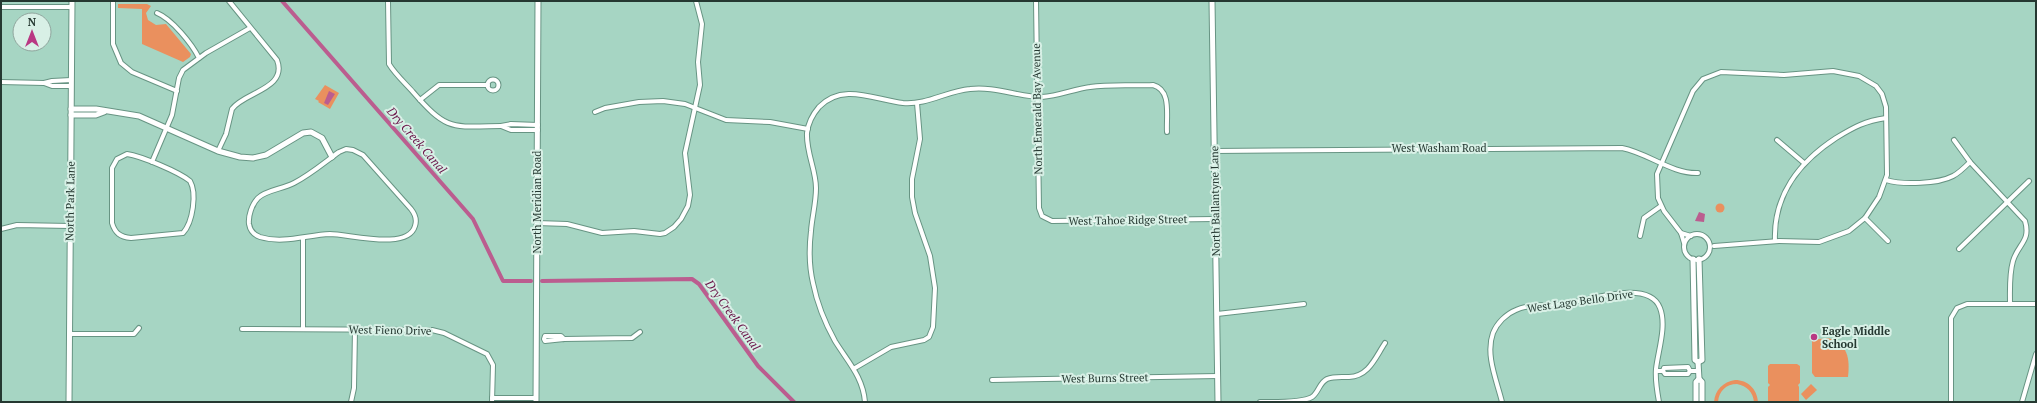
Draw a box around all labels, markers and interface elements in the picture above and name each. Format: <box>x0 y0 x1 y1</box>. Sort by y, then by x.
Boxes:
north arrow <box>12 12 52 52</box>
text: N <box>28 15 37 29</box>
street label: North Emerald Bay Avenue <box>1029 43 1045 175</box>
water label: Dry Creek Canal <box>383 103 451 177</box>
street label: West Washam Road <box>1391 141 1487 155</box>
street label: North Ballantyne Lane <box>1207 145 1223 256</box>
street label: North Meridian Road <box>530 151 544 253</box>
street label: North Park Lane <box>62 160 78 241</box>
street label: West Tahoe Ridge Street <box>1068 212 1188 228</box>
water label: Dry Creek Canal <box>702 276 764 354</box>
street label: West Lago Bello Drive <box>1526 287 1634 315</box>
street label: West Fieno Drive <box>348 322 432 338</box>
place label: Eagle Middle School <box>1822 324 1890 351</box>
marker: Eagle Middle School <box>1809 332 1819 342</box>
street label: West Burns Street <box>1061 370 1149 386</box>

